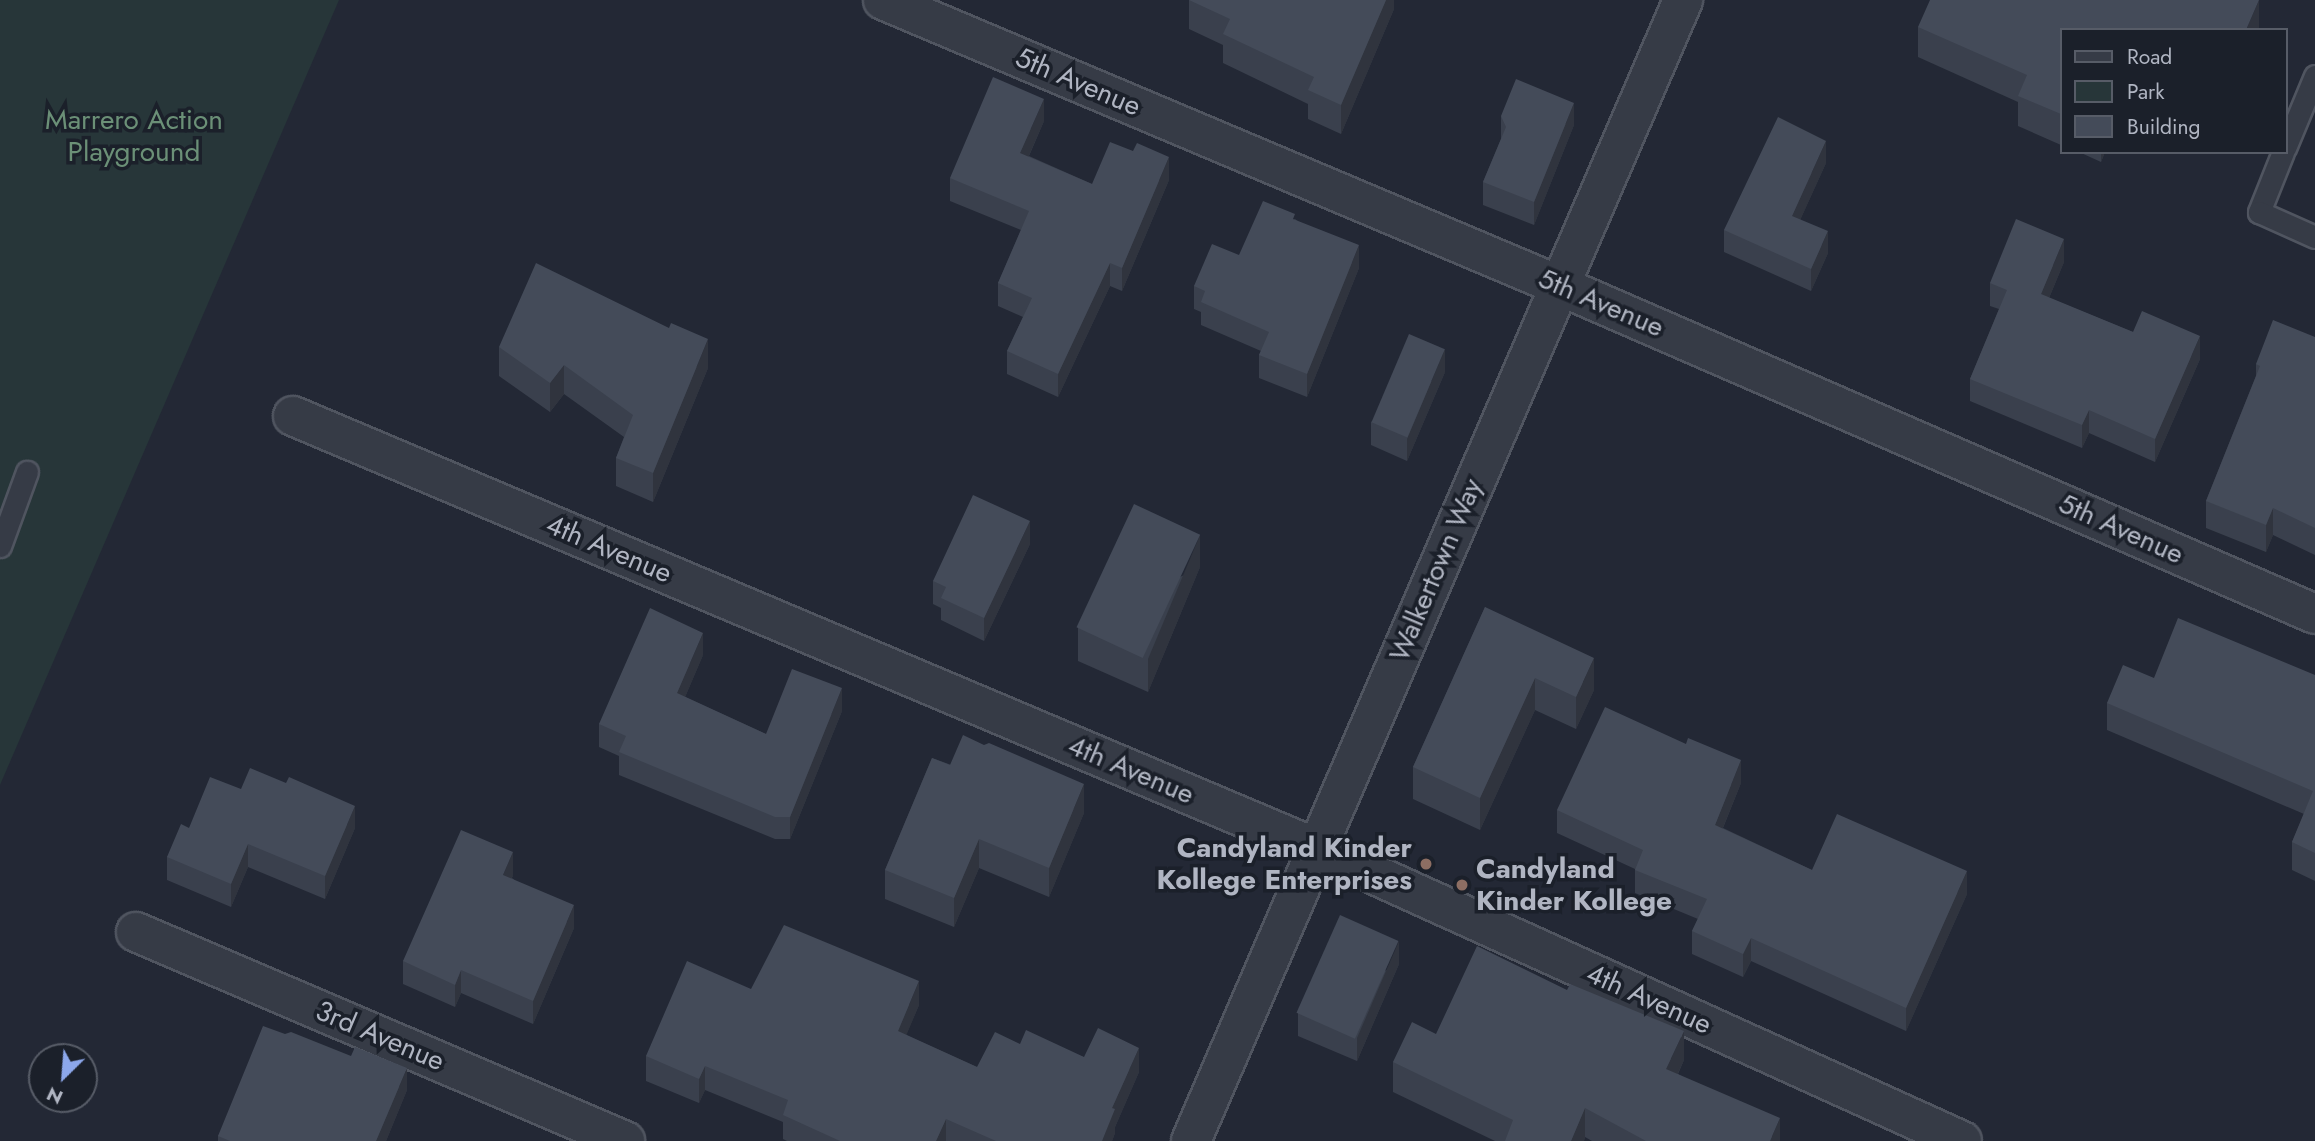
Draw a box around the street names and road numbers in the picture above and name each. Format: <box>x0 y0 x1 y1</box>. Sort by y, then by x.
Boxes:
street label: 5th Avenue <box>1010 41 1146 123</box>
street label: 5th Avenue <box>1533 262 1669 344</box>
street label: Walkertown Way <box>1382 474 1490 666</box>
street label: 5th Avenue <box>2053 487 2189 571</box>
street label: 4th Avenue <box>541 507 677 591</box>
street label: 4th Avenue <box>1063 728 1199 812</box>
street label: 4th Avenue <box>1581 957 1717 1041</box>
street label: 3rd Avenue <box>311 994 449 1078</box>

